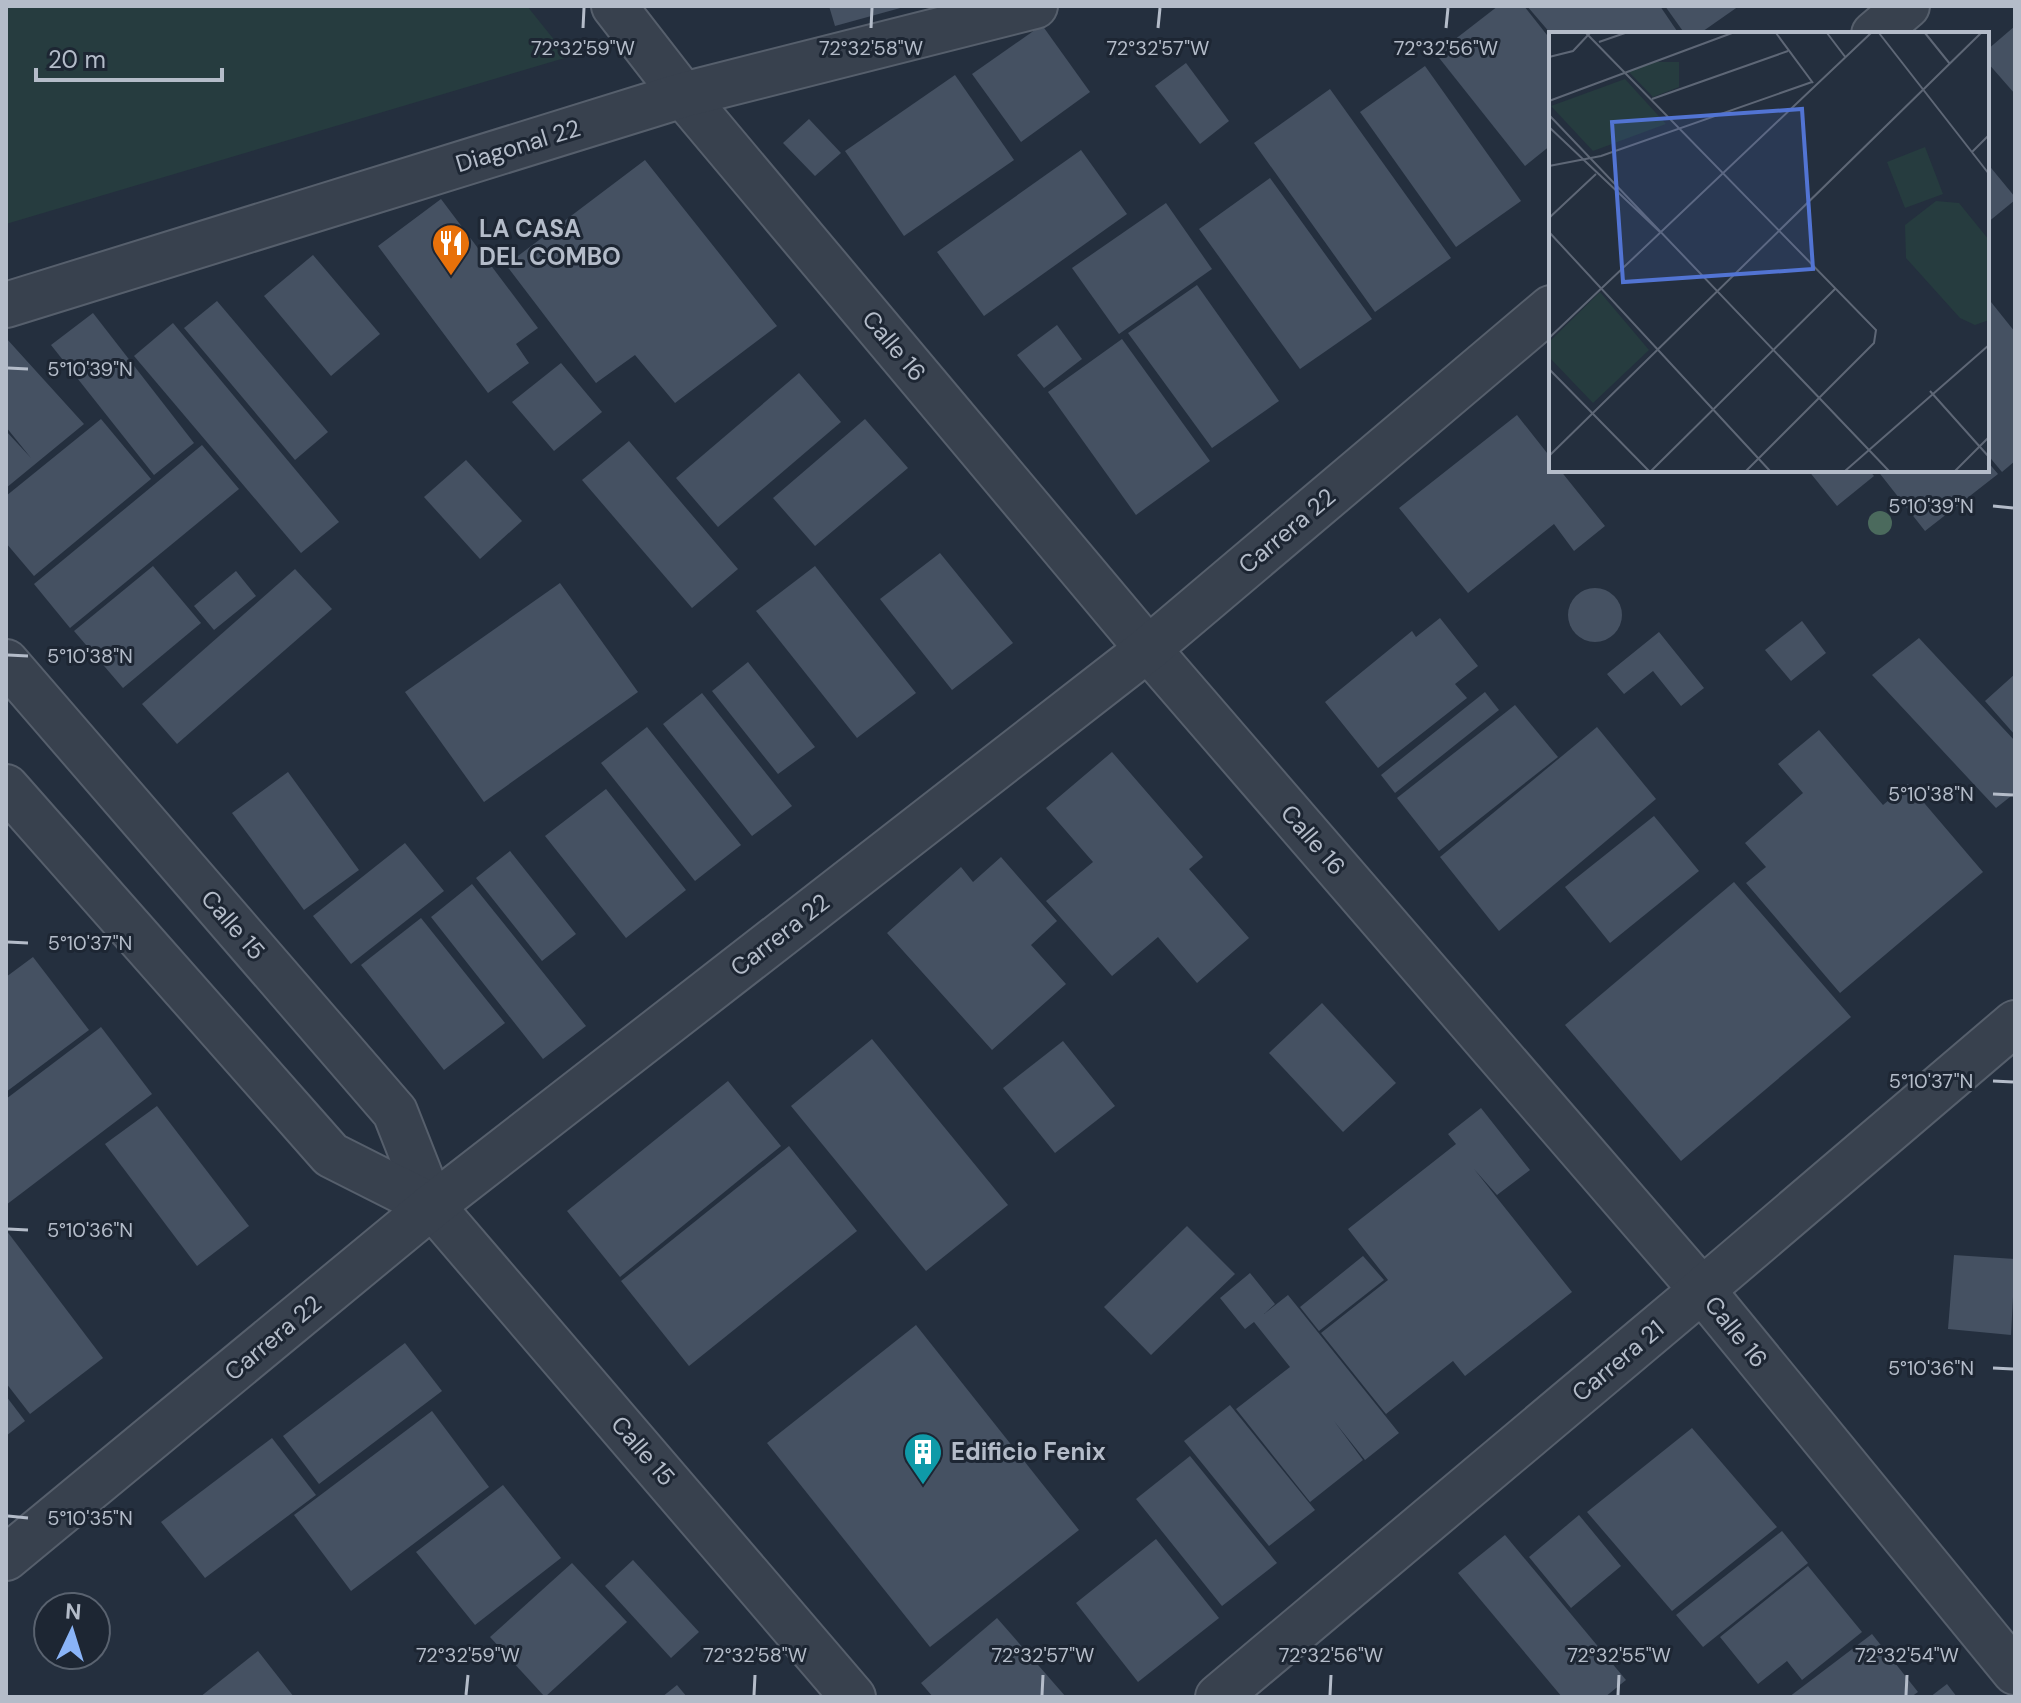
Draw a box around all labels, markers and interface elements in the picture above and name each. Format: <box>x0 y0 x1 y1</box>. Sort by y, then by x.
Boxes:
scale bar <box>36 32 222 82</box>
inset map <box>1549 32 1989 472</box>
text: 72°32'59"W <box>531 35 635 61</box>
text: 72°32'58"W <box>819 35 923 61</box>
text: 72°32'57"W <box>1107 35 1209 61</box>
text: 72°32'56"W <box>1394 35 1498 61</box>
text: 20 m <box>48 44 106 75</box>
street label: Diagonal 22 <box>452 112 584 179</box>
place label: LA CASA DEL COMBO <box>479 213 621 272</box>
restaurant icon: LA CASA DEL COMBO <box>430 222 472 277</box>
street label: Calle 16 <box>856 304 933 388</box>
text: 5°10'39"N <box>47 356 133 382</box>
street label: Carrera 22 <box>1232 481 1342 580</box>
text: 5°10'39"N <box>1888 493 1974 519</box>
text: 5°10'38"N <box>47 643 133 669</box>
text: 5°10'38"N <box>1888 781 1974 807</box>
street label: Calle 16 <box>1274 798 1352 881</box>
street label: Calle 15 <box>194 883 272 966</box>
street label: Carrera 22 <box>724 886 835 983</box>
text: 5°10'37"N <box>48 930 132 956</box>
text: 5°10'37"N <box>1889 1068 1973 1094</box>
text: 5°10'36"N <box>47 1217 133 1243</box>
street label: Carrera 22 <box>218 1288 328 1387</box>
street label: Calle 16 <box>1698 1289 1775 1374</box>
street label: Carrera 21 <box>1565 1313 1670 1408</box>
text: 5°10'36"N <box>1888 1355 1974 1381</box>
street label: Calle 15 <box>604 1409 682 1492</box>
building icon: Edificio Fenix <box>902 1431 944 1486</box>
place label: Edificio Fenix <box>951 1436 1106 1467</box>
text: 5°10'35"N <box>47 1505 133 1531</box>
north arrow <box>32 1591 112 1671</box>
text: N <box>64 1597 82 1627</box>
text: 72°32'59"W <box>416 1642 520 1668</box>
text: 72°32'58"W <box>703 1642 807 1668</box>
text: 72°32'57"W <box>992 1642 1094 1668</box>
text: 72°32'56"W <box>1279 1642 1383 1668</box>
text: 72°32'55"W <box>1567 1642 1671 1668</box>
text: 72°32'54"W <box>1855 1642 1959 1668</box>

